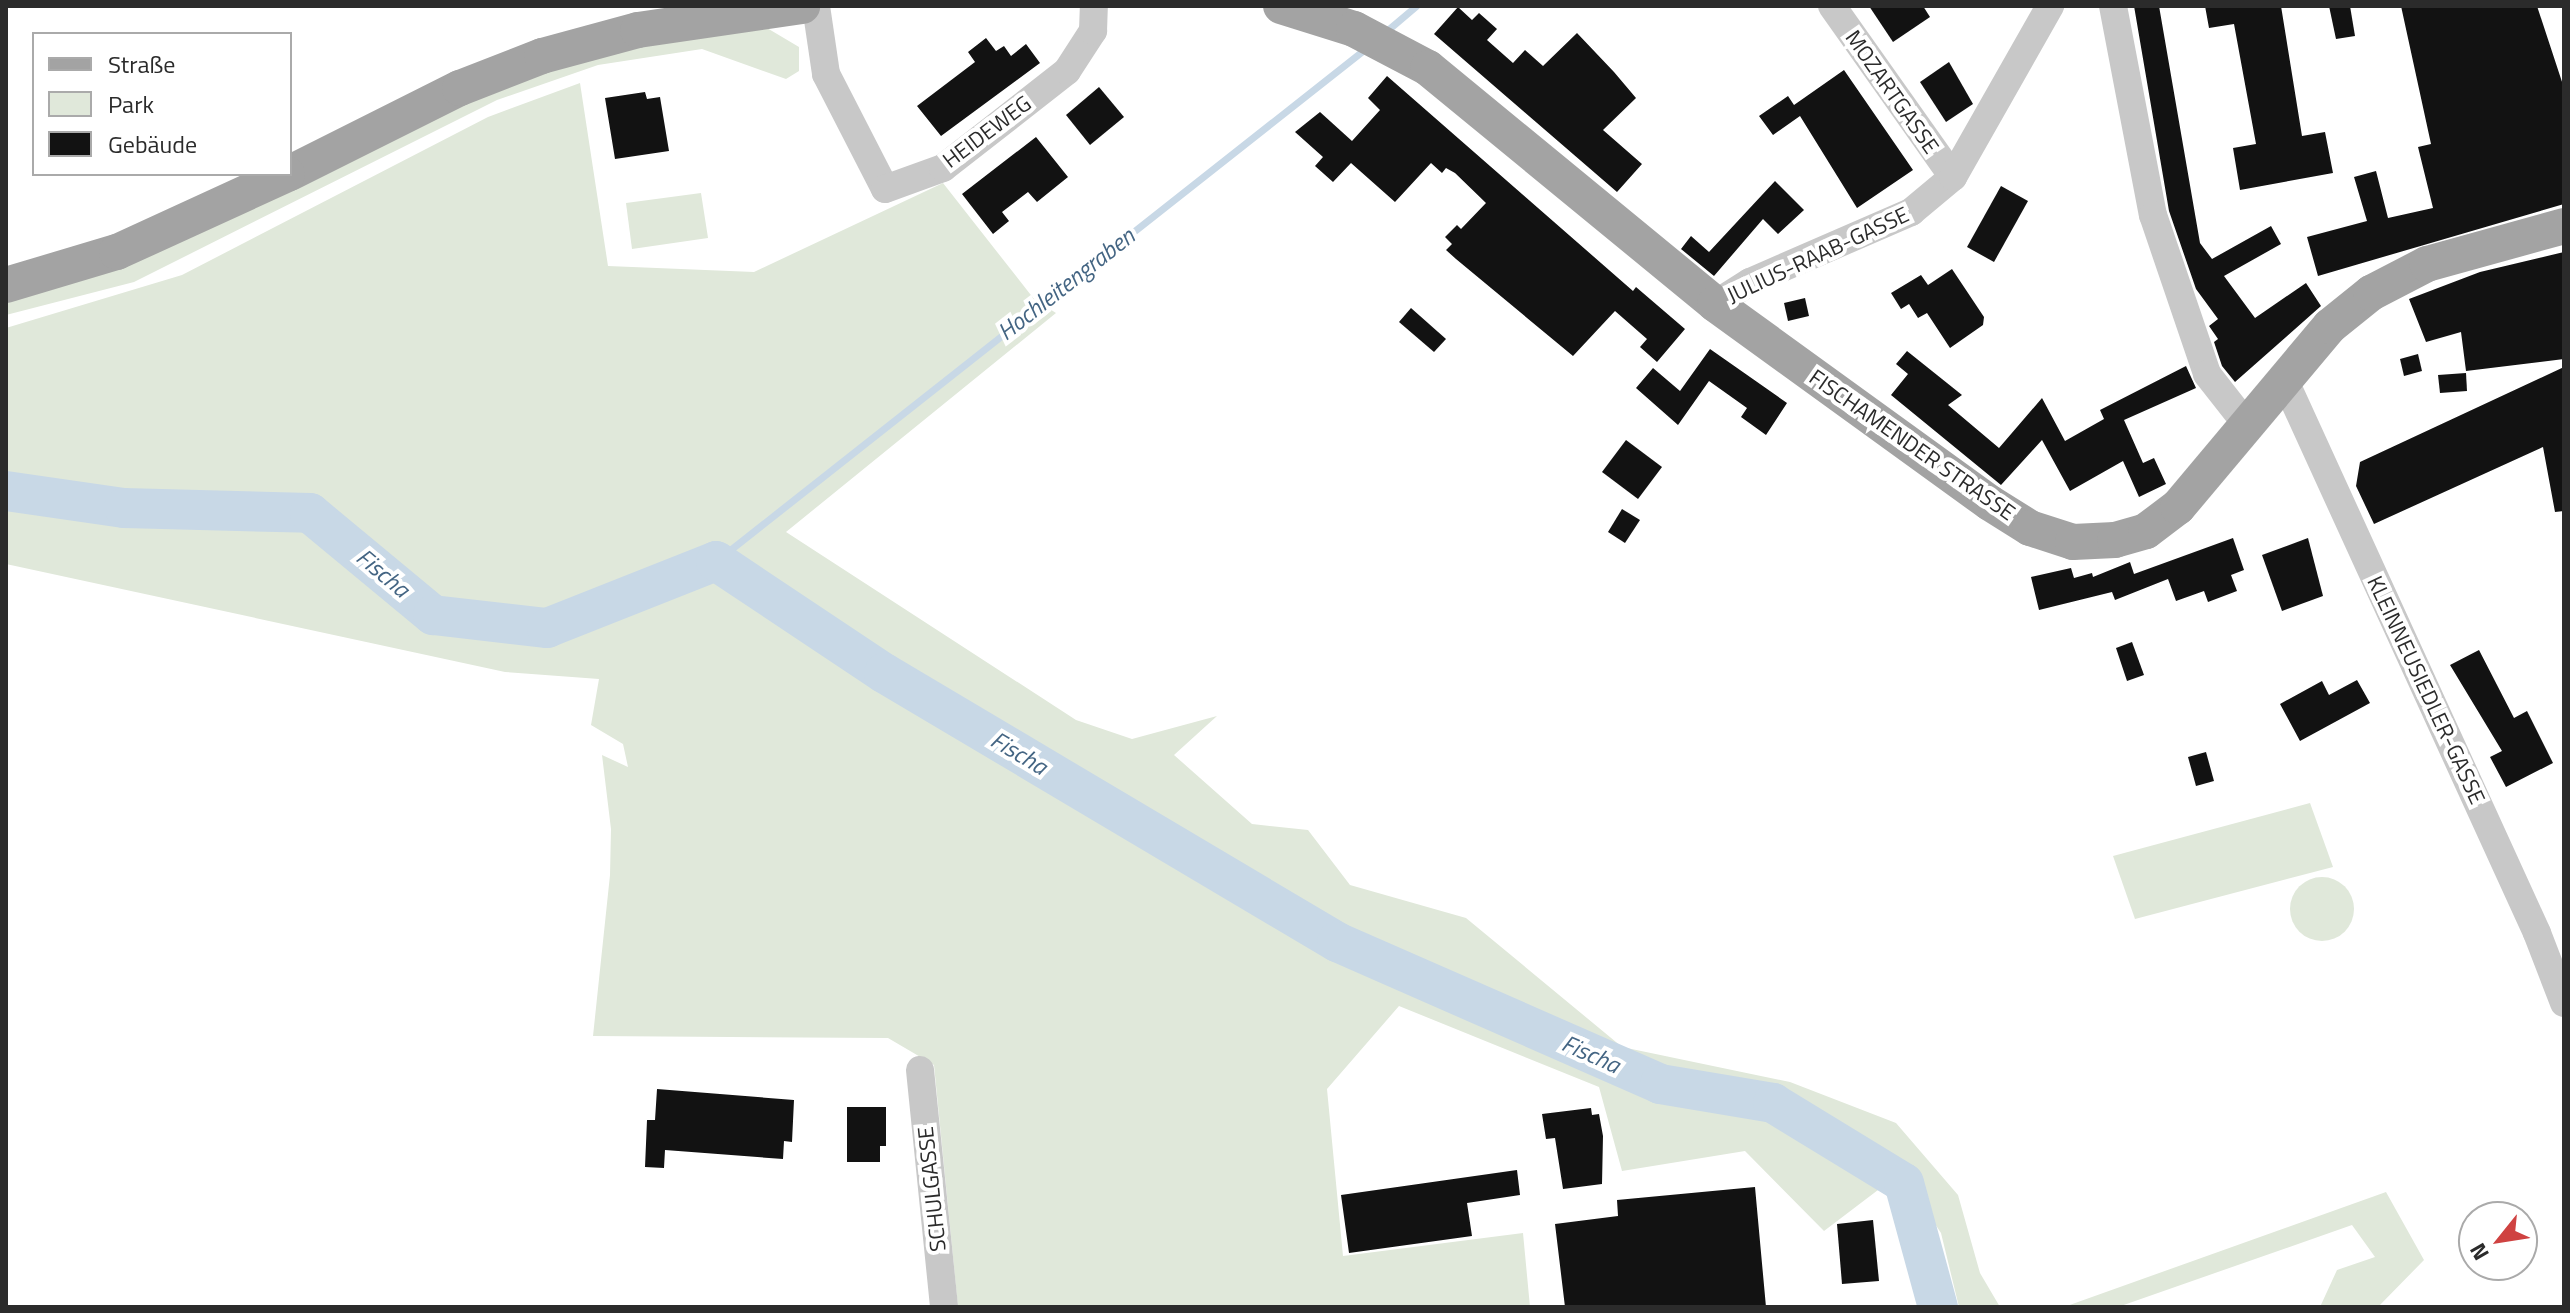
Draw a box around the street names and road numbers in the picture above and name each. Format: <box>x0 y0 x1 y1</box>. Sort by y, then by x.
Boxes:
street label: MOZARTGASSE <box>1840 25 1944 159</box>
street label: HEIDEWEG <box>938 90 1036 174</box>
street label: JULIUS-RAAB-GASSE <box>1723 201 1913 309</box>
street label: FISCHAMENDER STRASSE <box>1804 364 2020 526</box>
street label: KLEINNEUSIEDLER-GASSE <box>2362 572 2490 808</box>
street label: SCHULGASSE <box>912 1125 952 1253</box>

